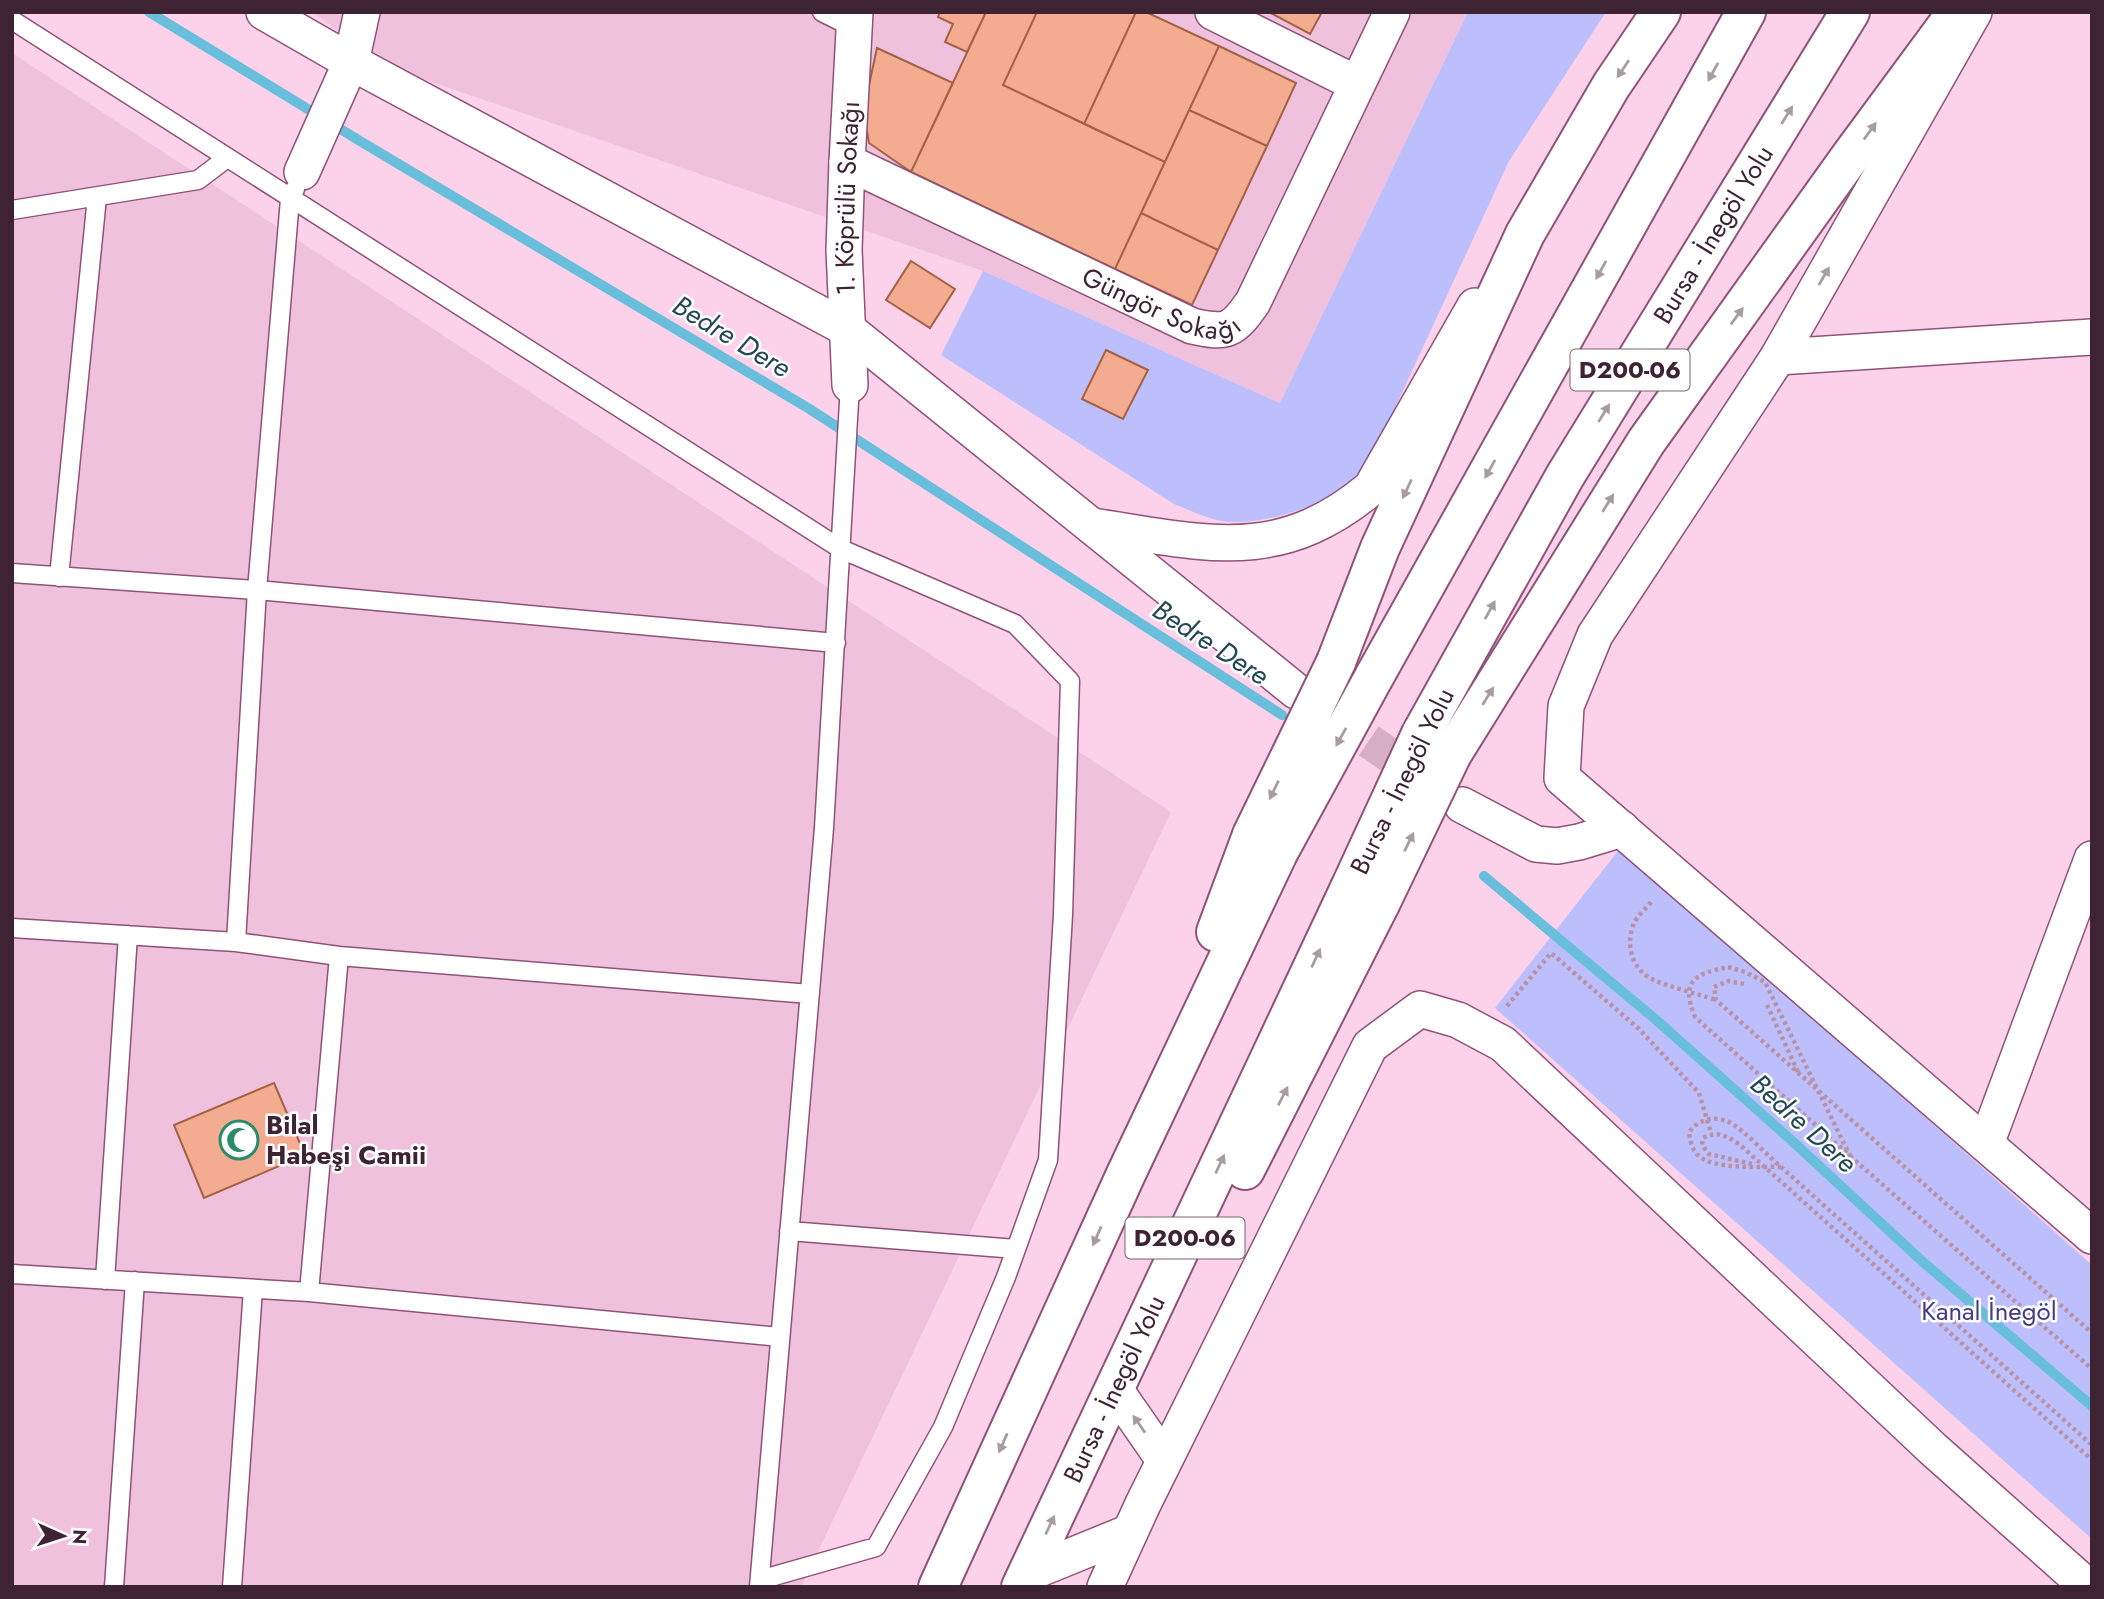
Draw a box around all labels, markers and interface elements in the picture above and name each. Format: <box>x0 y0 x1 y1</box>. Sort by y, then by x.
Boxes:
one-way arrow <box>1616 59 1629 79</box>
one-way arrow <box>1707 62 1719 81</box>
street label: 1. Köprülü Sokağı <box>825 100 869 296</box>
one-way arrow <box>1780 105 1793 124</box>
one-way arrow <box>1862 122 1876 140</box>
street label: Bursa - İnegöl Yolu <box>1644 138 1783 331</box>
street label: Güngör Sokağı <box>1076 257 1249 349</box>
one-way arrow <box>1596 261 1608 281</box>
one-way arrow <box>1818 266 1830 286</box>
water label: Bedre Dere <box>665 285 799 388</box>
one-way arrow <box>1730 307 1744 325</box>
road number: D200-06 <box>1570 349 1690 390</box>
one-way arrow <box>1597 404 1610 423</box>
one-way arrow <box>1484 459 1496 478</box>
one-way arrow <box>1401 478 1412 499</box>
one-way arrow <box>1602 494 1614 513</box>
water label: Bedre Dere <box>1144 589 1277 695</box>
one-way arrow <box>1484 601 1496 620</box>
street label: Bursa - İnegöl Yolu <box>1340 681 1464 881</box>
one-way arrow <box>1481 687 1494 706</box>
one-way arrow <box>1335 728 1347 747</box>
one-way arrow <box>1268 780 1280 800</box>
one-way arrow <box>1404 832 1415 852</box>
one-way arrow <box>1311 948 1322 968</box>
water label: Bedre Dere <box>1741 1064 1866 1183</box>
one-way arrow <box>1277 1086 1288 1106</box>
place label: Bilal Habeşi Camii <box>266 1106 426 1174</box>
mosque icon: Bilal Habeşi Camii <box>218 1119 260 1161</box>
one-way arrow <box>1214 1154 1225 1174</box>
road number: D200-06 <box>1126 1218 1244 1258</box>
one-way arrow <box>1091 1226 1103 1246</box>
street label: Bursa - İnegöl Yolu <box>1054 1289 1175 1489</box>
park label: Kanal İnegöl <box>1921 1292 2057 1330</box>
one-way arrow <box>1132 1415 1146 1433</box>
one-way arrow <box>997 1433 1009 1453</box>
north arrow <box>28 1501 98 1571</box>
one-way arrow <box>1044 1515 1055 1535</box>
text: N <box>66 1529 93 1545</box>

